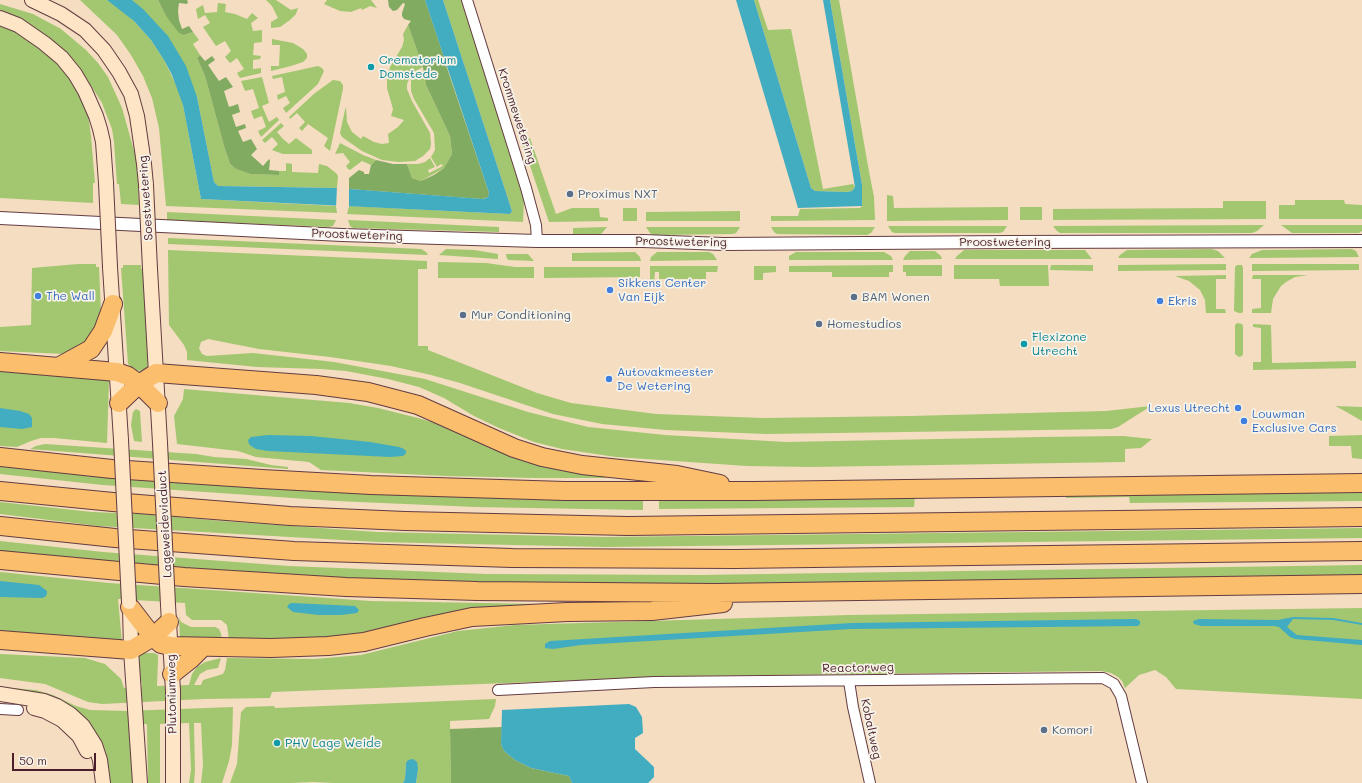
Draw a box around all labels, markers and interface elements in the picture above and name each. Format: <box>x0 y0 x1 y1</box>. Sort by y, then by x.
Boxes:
place label: Crematorium Domstede <box>379 53 456 81</box>
marker: Crematorium Domstede <box>366 62 376 72</box>
street label: Krommewetering <box>495 66 539 166</box>
street label: Soestwetering <box>136 155 156 241</box>
place label: Proximus NXT <box>578 187 658 201</box>
marker: Proximus NXT <box>565 189 575 199</box>
street label: Proostwetering <box>311 226 403 244</box>
street label: Proostwetering <box>635 234 727 250</box>
street label: Proostwetering <box>959 235 1051 249</box>
place label: Sikkens Center Van Eijk <box>618 276 706 304</box>
marker: Sikkens Center Van Eijk <box>605 285 615 295</box>
place label: The Wall <box>46 289 95 303</box>
place label: BAM Wonen <box>862 290 930 304</box>
marker: The Wall <box>33 291 43 301</box>
marker: BAM Wonen <box>849 292 859 302</box>
place label: Ekris <box>1168 294 1197 308</box>
marker: Ekris <box>1155 296 1165 306</box>
place label: Mur Conditioning <box>471 308 571 322</box>
marker: Mur Conditioning <box>458 310 468 320</box>
place label: Homestudios <box>827 317 902 331</box>
marker: Homestudios <box>814 319 824 329</box>
place label: Flexizone Utrecht <box>1032 330 1087 358</box>
marker: Flexizone Utrecht <box>1019 339 1029 349</box>
place label: Autovakmeester De Wetering <box>617 365 713 393</box>
marker: Autovakmeester De Wetering <box>604 374 614 384</box>
place label: Lexus Utrecht <box>1148 401 1230 415</box>
marker: Lexus Utrecht <box>1233 403 1243 413</box>
place label: Louwman Exclusive Cars <box>1252 407 1337 435</box>
marker: Louwman Exclusive Cars <box>1239 416 1249 426</box>
street label: Lageweideviaduct <box>155 470 175 578</box>
street label: Plutoniumweg <box>164 654 180 734</box>
street label: Reactorweg <box>822 660 894 676</box>
street label: Kobaltweg <box>858 697 884 761</box>
place label: Komori <box>1052 723 1093 737</box>
marker: Komori <box>1039 725 1049 735</box>
place label: PHV Lage Weide <box>285 736 381 750</box>
marker: PHV Lage Weide <box>272 738 282 748</box>
scale bar <box>14 745 98 771</box>
text: 50 m <box>19 752 47 768</box>

